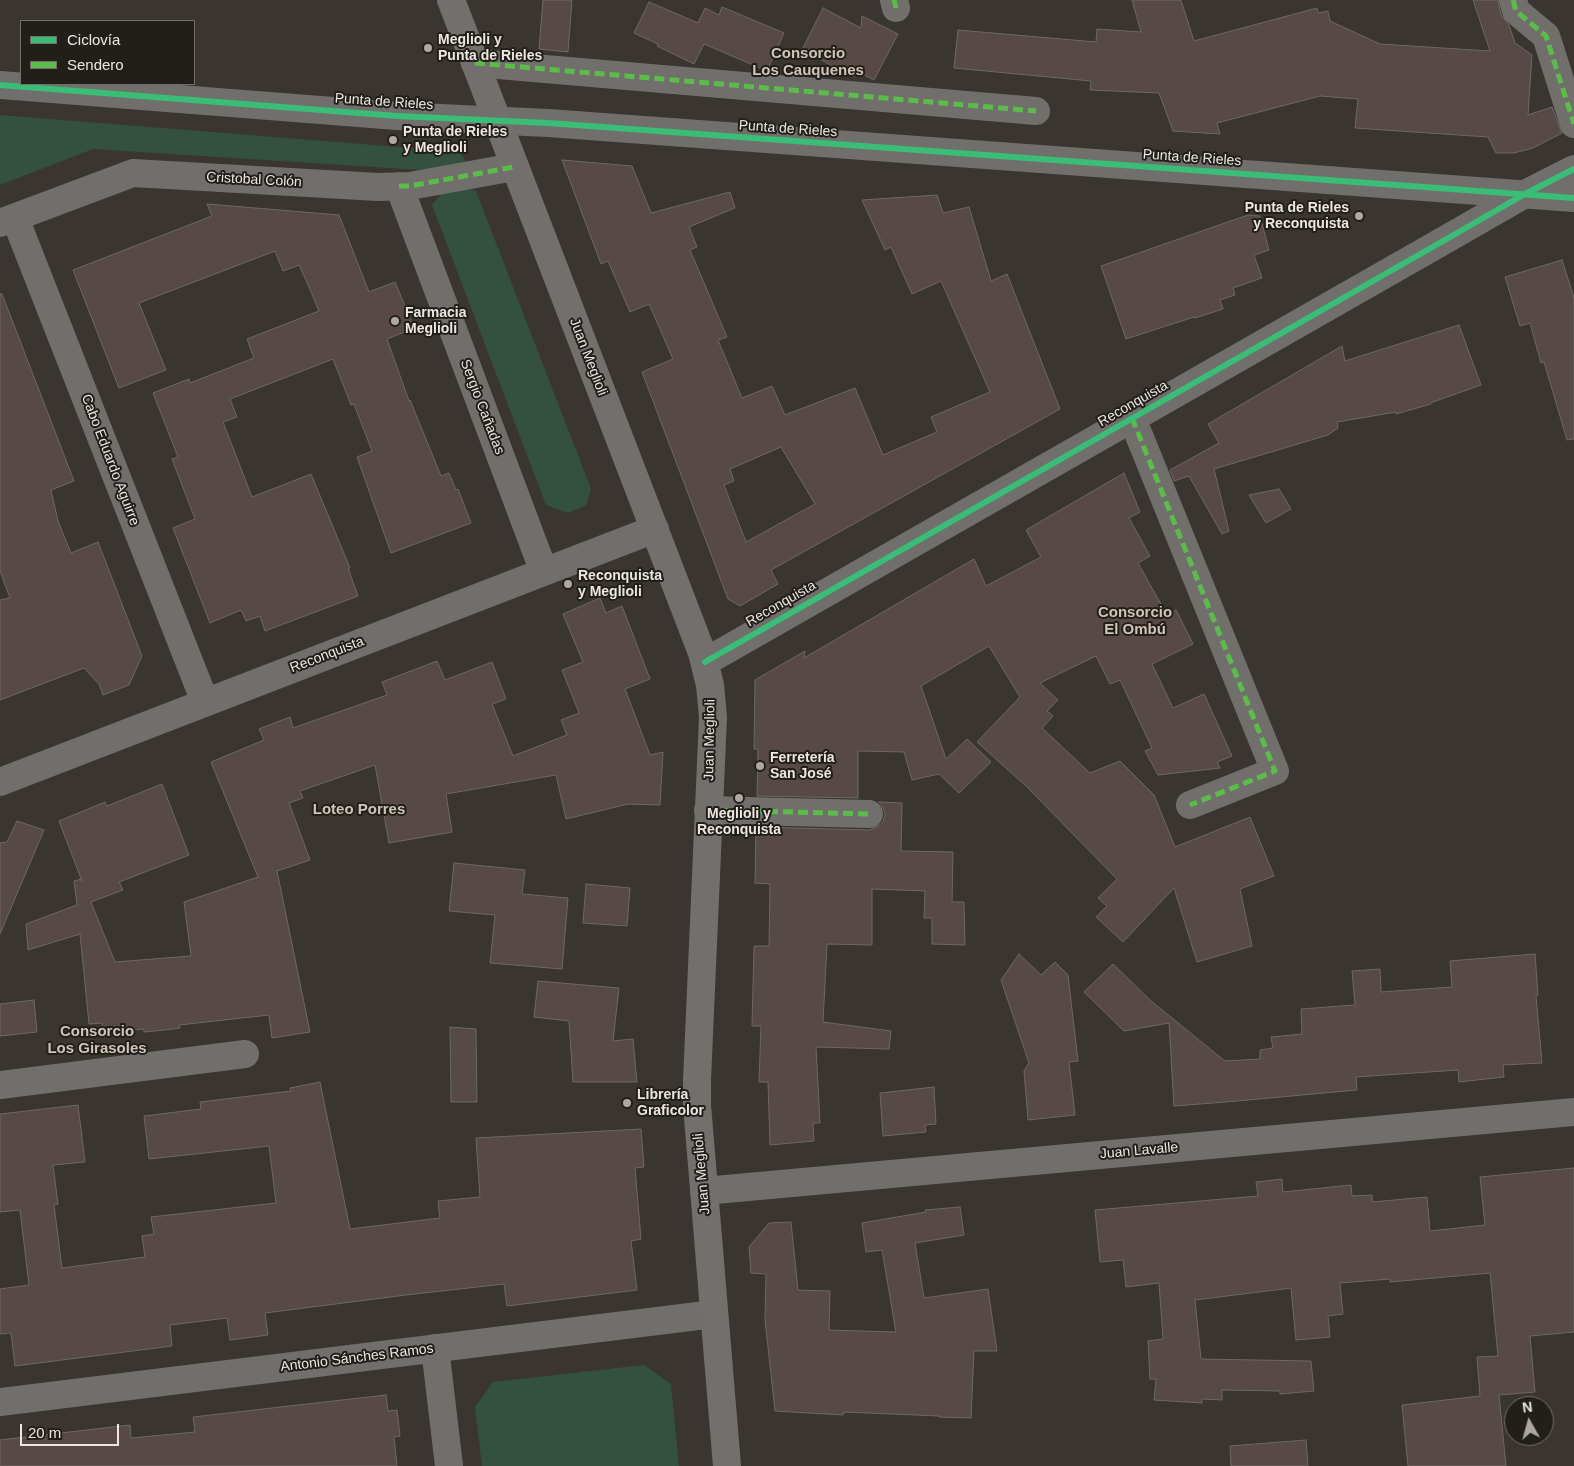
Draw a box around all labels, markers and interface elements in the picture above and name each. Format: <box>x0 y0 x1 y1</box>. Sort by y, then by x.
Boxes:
legend <box>20 20 195 85</box>
text: Ciclovía <box>67 31 120 48</box>
place label: Meglioli y Punta de Rieles <box>438 32 542 64</box>
marker: Meglioli y Punta de Rieles <box>422 42 434 54</box>
district label: Consorcio Los Cauquenes <box>752 45 864 80</box>
text: Sendero <box>67 56 124 73</box>
street label: Punta de Rieles <box>334 90 434 114</box>
street label: Punta de Rieles <box>738 117 838 141</box>
place label: Punta de Rieles y Meglioli <box>403 124 507 156</box>
marker: Punta de Rieles y Meglioli <box>387 134 399 146</box>
street label: Punta de Rieles <box>1142 146 1242 170</box>
street label: Cristobal Colón <box>206 169 302 191</box>
place label: Punta de Rieles y Reconquista <box>1245 200 1349 232</box>
marker: Punta de Rieles y Reconquista <box>1353 210 1365 222</box>
place label: Farmacia Meglioli <box>405 305 466 338</box>
marker: Farmacia Meglioli <box>389 315 401 327</box>
street label: Juan Meglioli <box>566 316 610 398</box>
street label: Sergio Cañadas <box>456 357 508 457</box>
street label: Reconquista <box>1095 377 1171 431</box>
street label: Cabo Eduardo Aguirre <box>77 392 143 528</box>
place label: Reconquista y Meglioli <box>578 568 662 600</box>
street label: Reconquista <box>743 577 819 631</box>
marker: Reconquista y Meglioli <box>562 578 574 590</box>
district label: Consorcio El Ombú <box>1098 604 1172 639</box>
street label: Reconquista <box>288 633 366 677</box>
street label: Juan Meglioli <box>701 699 719 781</box>
place label: Ferretería San José <box>770 750 835 782</box>
marker: Ferretería San José <box>754 760 766 772</box>
marker: Meglioli y Reconquista <box>733 792 745 804</box>
district label: Loteo Porres <box>313 801 405 819</box>
place label: Meglioli y Reconquista <box>697 806 781 839</box>
district label: Consorcio Los Girasoles <box>47 1023 147 1058</box>
place label: Librería Graficolor <box>637 1087 704 1120</box>
marker: Librería Graficolor <box>621 1097 633 1109</box>
street label: Juan Meglioli <box>690 1133 714 1215</box>
street label: Juan Lavalle <box>1099 1139 1179 1163</box>
street label: Antonio Sánches Ramos <box>280 1340 434 1376</box>
north arrow <box>1504 1396 1554 1446</box>
text: N <box>1521 1399 1533 1416</box>
scale bar <box>22 1414 121 1446</box>
text: 20 m <box>28 1424 61 1441</box>

